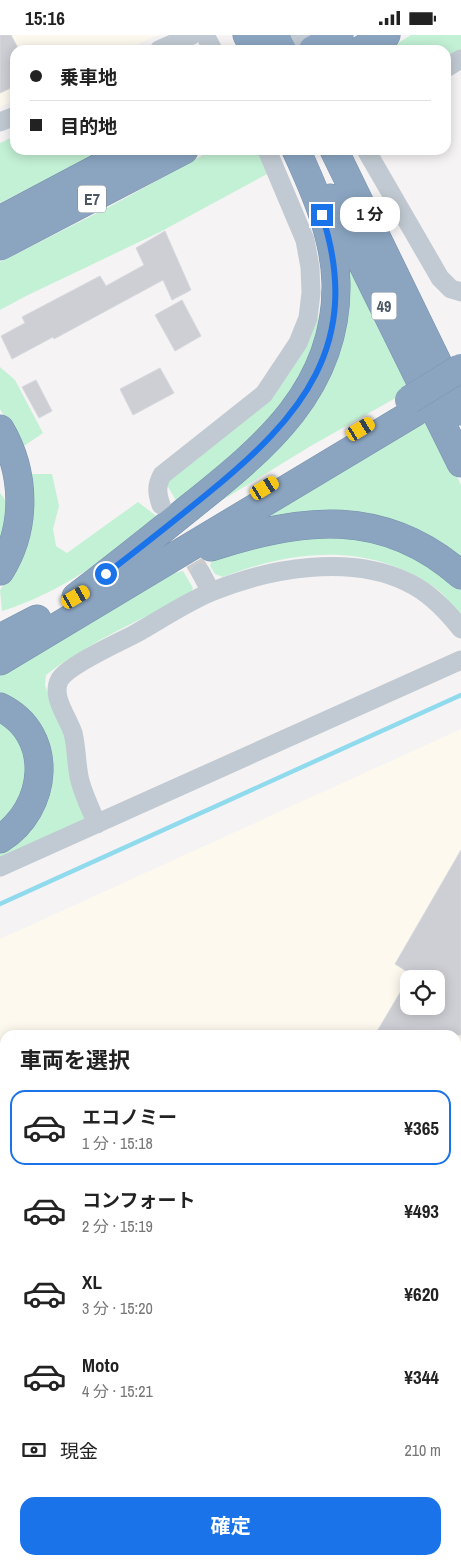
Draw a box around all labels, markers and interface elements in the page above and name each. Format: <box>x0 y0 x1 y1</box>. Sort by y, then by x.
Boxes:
text: 15:16 <box>25 5 65 31</box>
text: 乗車地 <box>60 64 117 90</box>
text: 目的地 <box>60 113 117 139</box>
road number: E7 <box>78 185 106 213</box>
callout: 1 分 <box>340 197 400 233</box>
text: 1 分 <box>357 203 383 225</box>
route end <box>311 204 333 226</box>
road number: 49 <box>372 293 396 319</box>
car <box>344 415 377 443</box>
car <box>248 474 281 502</box>
route start <box>95 563 117 585</box>
car <box>59 583 92 611</box>
map controls <box>400 970 445 1015</box>
button: locate <box>400 970 445 1015</box>
text: 車両を選択 <box>20 1045 130 1075</box>
text: エコノミー <box>82 1104 177 1130</box>
icon: car <box>22 1105 67 1150</box>
text: ¥365 <box>404 1115 439 1141</box>
text: 1 分 · 15:18 <box>82 1132 153 1154</box>
text: コンフォート <box>82 1187 195 1213</box>
icon: car <box>22 1188 67 1233</box>
text: ¥493 <box>404 1198 439 1224</box>
text: 2 分 · 15:19 <box>82 1215 153 1237</box>
text: XL <box>82 1269 102 1295</box>
icon: car <box>22 1271 67 1316</box>
text: ¥620 <box>404 1281 439 1307</box>
text: 3 分 · 15:20 <box>82 1297 153 1319</box>
text: Moto <box>82 1352 119 1378</box>
icon: car <box>22 1354 67 1399</box>
text: ¥344 <box>404 1364 439 1390</box>
text: 4 分 · 15:21 <box>82 1380 153 1402</box>
icon: cash <box>20 1436 48 1464</box>
text: 現金 <box>60 1438 98 1464</box>
text: 210 m <box>405 1439 441 1461</box>
button: 確定 <box>20 1497 441 1555</box>

